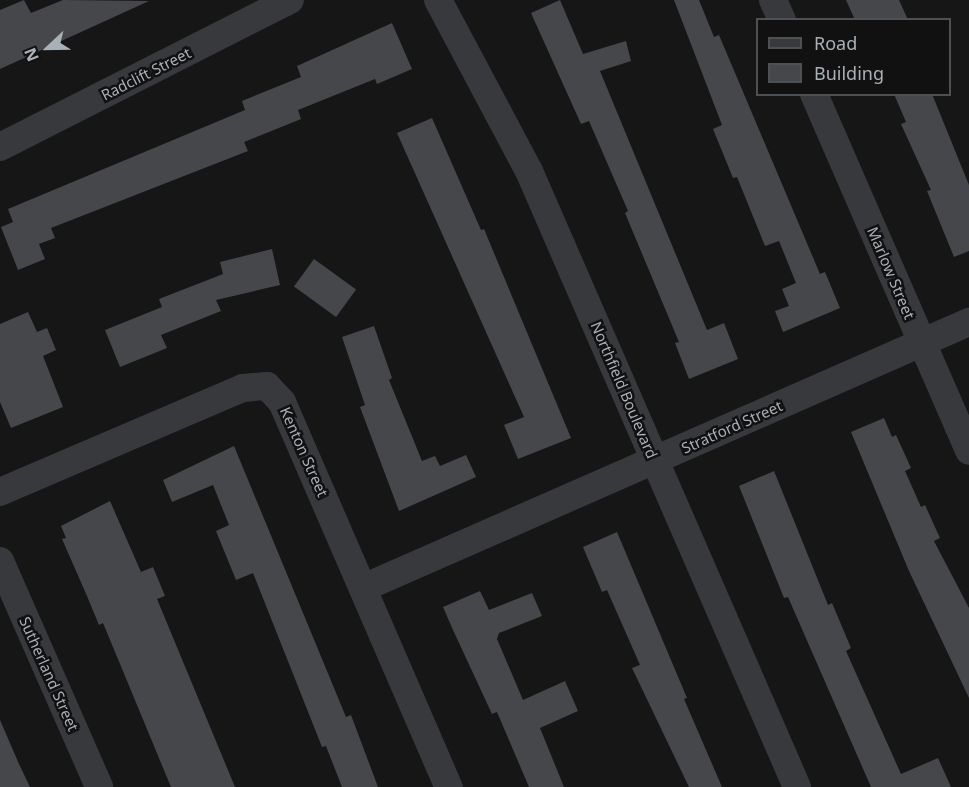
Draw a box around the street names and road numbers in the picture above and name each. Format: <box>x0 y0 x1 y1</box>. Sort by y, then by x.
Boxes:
street label: Radclift Street <box>98 44 194 104</box>
street label: Marlow Street <box>863 224 919 322</box>
street label: Northfield Boulevard <box>587 319 661 461</box>
street label: Stratford Street <box>679 397 785 457</box>
street label: Kenton Street <box>276 404 332 500</box>
street label: Sutherland Street <box>16 614 82 734</box>

